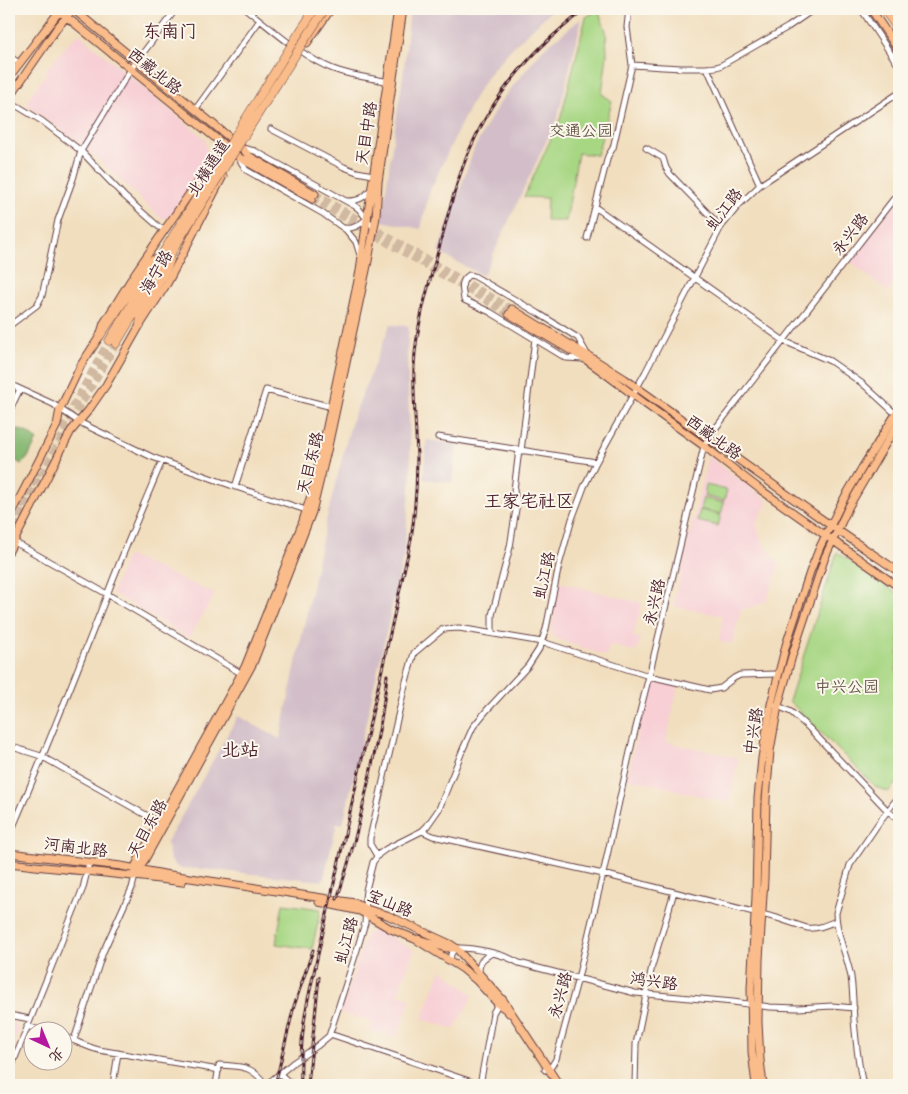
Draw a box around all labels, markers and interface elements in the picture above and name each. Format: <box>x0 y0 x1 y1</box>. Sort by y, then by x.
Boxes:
district label: 东南门 <box>143 15 197 47</box>
street label: 西藏北路 <box>121 40 189 102</box>
street label: 天目中路 <box>347 99 385 167</box>
park label: 交通公园 <box>549 116 613 145</box>
street label: 北横通道 <box>178 133 238 203</box>
street label: 虬江路 <box>698 181 750 237</box>
street label: 永兴路 <box>824 206 876 262</box>
street label: 海宁路 <box>131 244 181 300</box>
street label: 西藏北路 <box>680 406 748 468</box>
street label: 天目东路 <box>288 428 332 498</box>
district label: 王家宅社区 <box>484 485 574 517</box>
street label: 虬江路 <box>524 548 564 602</box>
street label: 永兴路 <box>634 575 674 629</box>
park label: 中兴公园 <box>815 672 879 701</box>
street label: 中兴路 <box>735 705 771 757</box>
district label: 北站 <box>221 733 259 766</box>
street label: 天目东路 <box>119 793 175 863</box>
street label: 河南北路 <box>42 829 110 865</box>
street label: 宝山路 <box>362 881 418 925</box>
street label: 虬江路 <box>326 913 366 967</box>
street label: 鸿兴路 <box>628 963 680 999</box>
street label: 永兴路 <box>540 968 580 1022</box>
north arrow <box>22 1022 72 1072</box>
text: 北 <box>43 1041 70 1069</box>

